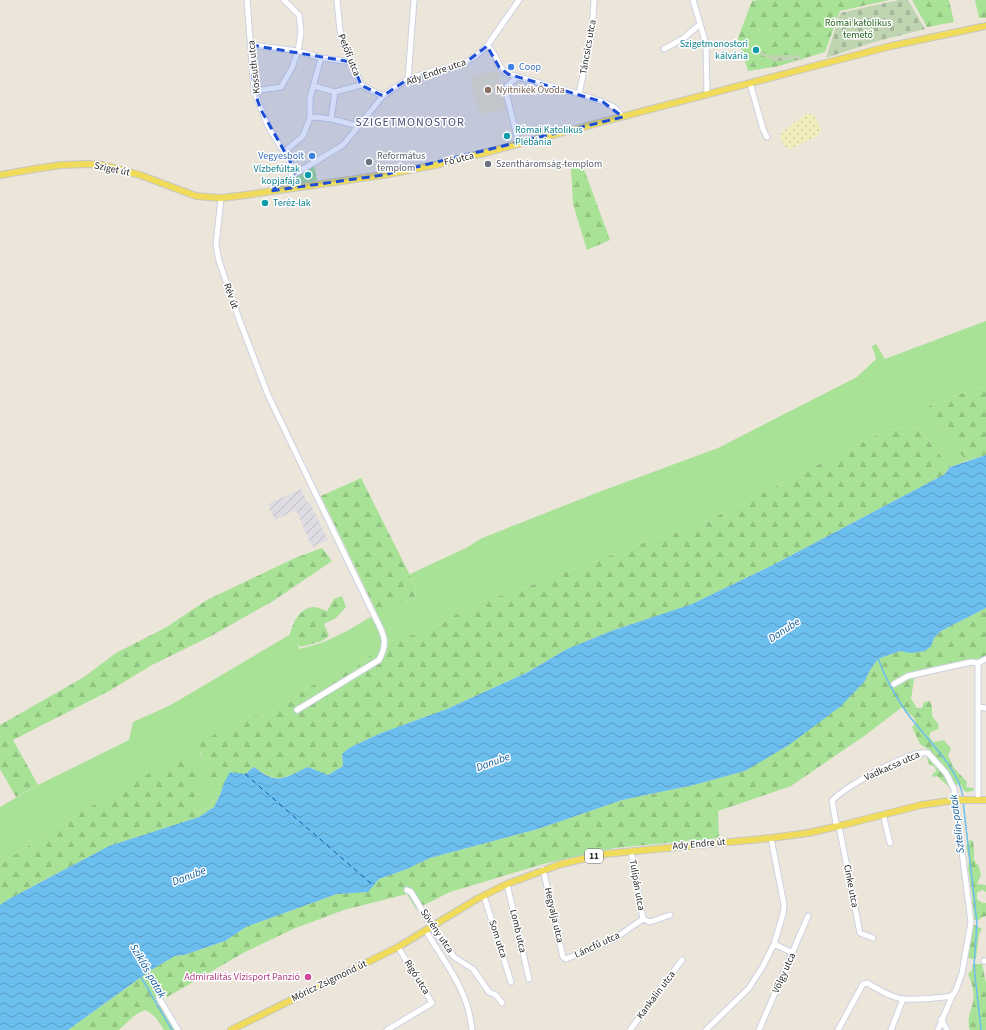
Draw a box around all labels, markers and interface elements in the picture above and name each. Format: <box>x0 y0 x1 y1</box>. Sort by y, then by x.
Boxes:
park label: Római katolikus temető <box>825 16 891 42</box>
street label: Táncsics utca <box>576 19 600 75</box>
street label: Petőfi utca <box>334 32 364 78</box>
place label: Szigetmonostori kálvária <box>680 37 748 63</box>
street label: Kossuth utca <box>244 39 264 95</box>
marker: Szigetmonostori kálvária <box>751 45 761 55</box>
street label: Ady Endre utca <box>404 55 468 89</box>
place label: Coop <box>519 60 542 74</box>
marker: Coop <box>506 62 516 72</box>
place label: Nyitnikék Óvoda <box>496 83 565 97</box>
marker: Nyitnikék Óvoda <box>483 85 493 95</box>
district label: SZIGETMONOSTOR <box>355 114 465 131</box>
place label: Római Katolikus Plébánia <box>515 123 583 149</box>
marker: Római Katolikus Plébánia <box>502 131 512 141</box>
place label: Vegyesbolt <box>258 149 305 163</box>
place label: Református templom <box>377 149 425 175</box>
street label: Fő utca <box>443 149 475 169</box>
marker: Vegyesbolt <box>307 151 317 161</box>
marker: Református templom <box>364 157 374 167</box>
place label: Szentháromság-templom <box>496 157 602 171</box>
street label: Sziget út <box>93 158 132 180</box>
marker: Szentháromság-templom <box>483 159 493 169</box>
place label: Vízbefúltak kopjafája <box>253 162 300 188</box>
marker: Vízbefúltak kopjafája <box>303 170 313 180</box>
place label: Teréz-lak <box>273 196 311 210</box>
marker: Teréz-lak <box>260 198 270 208</box>
street label: Rév út <box>220 281 242 311</box>
water label: Danube <box>765 614 803 646</box>
street label: Vadkacsa utca <box>862 748 922 784</box>
water label: Danube <box>474 749 512 775</box>
water label: Sztelin-patak <box>946 793 968 854</box>
street label: Ady Endre út <box>672 835 727 853</box>
road number: 11 <box>585 849 603 863</box>
street label: Tulipán utca <box>626 858 648 912</box>
water label: Danube <box>170 863 208 889</box>
street label: Cinke utca <box>840 863 862 909</box>
street label: Hegyalja utca <box>541 886 567 944</box>
street label: Sövény utca <box>417 906 457 956</box>
street label: Lomb utca <box>506 908 530 954</box>
street label: Som utca <box>485 918 511 960</box>
street label: Láncfű utca <box>572 928 622 962</box>
water label: Sziklás-patak <box>126 941 170 1002</box>
street label: Völgy utca <box>769 951 799 995</box>
street label: Móricz Zsigmond út <box>289 956 370 1005</box>
street label: Rigó utca <box>401 957 433 997</box>
street label: Kankalin utca <box>633 968 679 1022</box>
place label: Admiralitás Vízisport Panzió <box>184 970 300 984</box>
marker: Admiralitás Vízisport Panzió <box>303 972 313 982</box>

